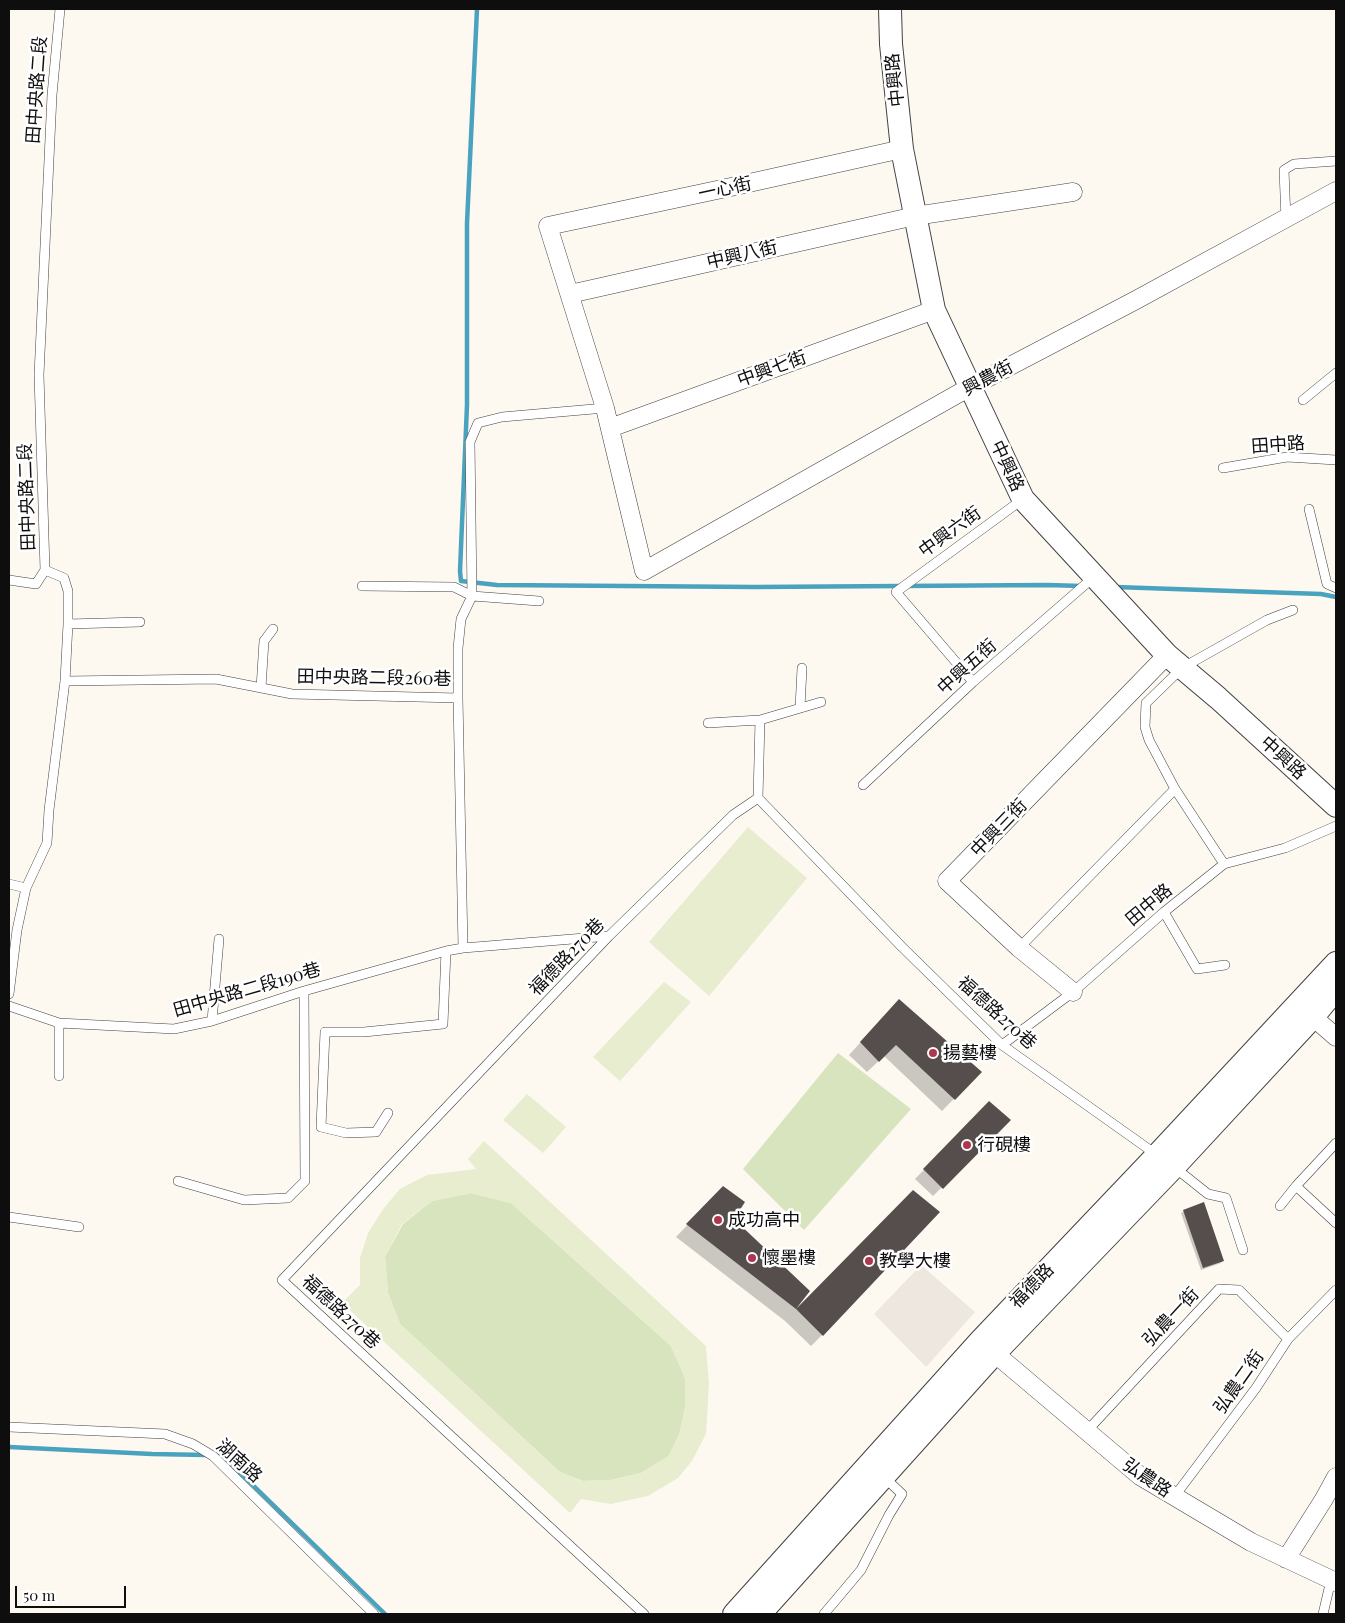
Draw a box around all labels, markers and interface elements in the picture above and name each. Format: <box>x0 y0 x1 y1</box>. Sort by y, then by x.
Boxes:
street label: 田中央路二段 <box>22 35 52 145</box>
street label: 中興路 <box>881 52 909 108</box>
street label: 一心街 <box>696 173 754 205</box>
street label: 中興八街 <box>704 236 780 274</box>
street label: 中興七街 <box>734 347 810 391</box>
street label: 興農街 <box>959 356 1017 400</box>
street label: 田中路 <box>1250 432 1306 458</box>
street label: 中興路 <box>986 437 1028 495</box>
street label: 田中央路二段 <box>14 443 40 551</box>
street label: 中興六街 <box>915 502 985 562</box>
street label: 中興五街 <box>933 635 1001 699</box>
street label: 田中央路二段260巷 <box>296 666 452 690</box>
street label: 中興路 <box>1256 732 1310 784</box>
street label: 中興三街 <box>966 795 1032 861</box>
street label: 田中路 <box>1121 879 1177 931</box>
street label: 福德路270巷 <box>525 914 609 1000</box>
street label: 田中央路二段190巷 <box>171 959 323 1021</box>
street label: 福德路270巷 <box>953 972 1041 1054</box>
place label: 揚藝樓 <box>943 1042 997 1064</box>
marker: 揚藝樓 <box>927 1047 939 1059</box>
place label: 行硯樓 <box>977 1134 1031 1156</box>
marker: 行硯樓 <box>961 1139 973 1151</box>
place label: 成功高中 <box>728 1209 800 1231</box>
marker: 成功高中 <box>712 1214 724 1226</box>
place label: 懷墨樓 <box>762 1247 816 1269</box>
place label: 教學大樓 <box>879 1250 951 1272</box>
marker: 懷墨樓 <box>746 1252 758 1264</box>
marker: 教學大樓 <box>863 1255 875 1267</box>
street label: 福德路 <box>1005 1259 1059 1313</box>
street label: 福德路270巷 <box>298 1270 384 1354</box>
street label: 弘農一街 <box>1139 1283 1203 1351</box>
street label: 弘農二街 <box>1210 1346 1268 1418</box>
street label: 湖南路 <box>212 1435 266 1487</box>
street label: 弘農路 <box>1119 1454 1175 1502</box>
scale bar <box>18 1576 129 1608</box>
text: 50 m <box>23 1585 55 1605</box>

